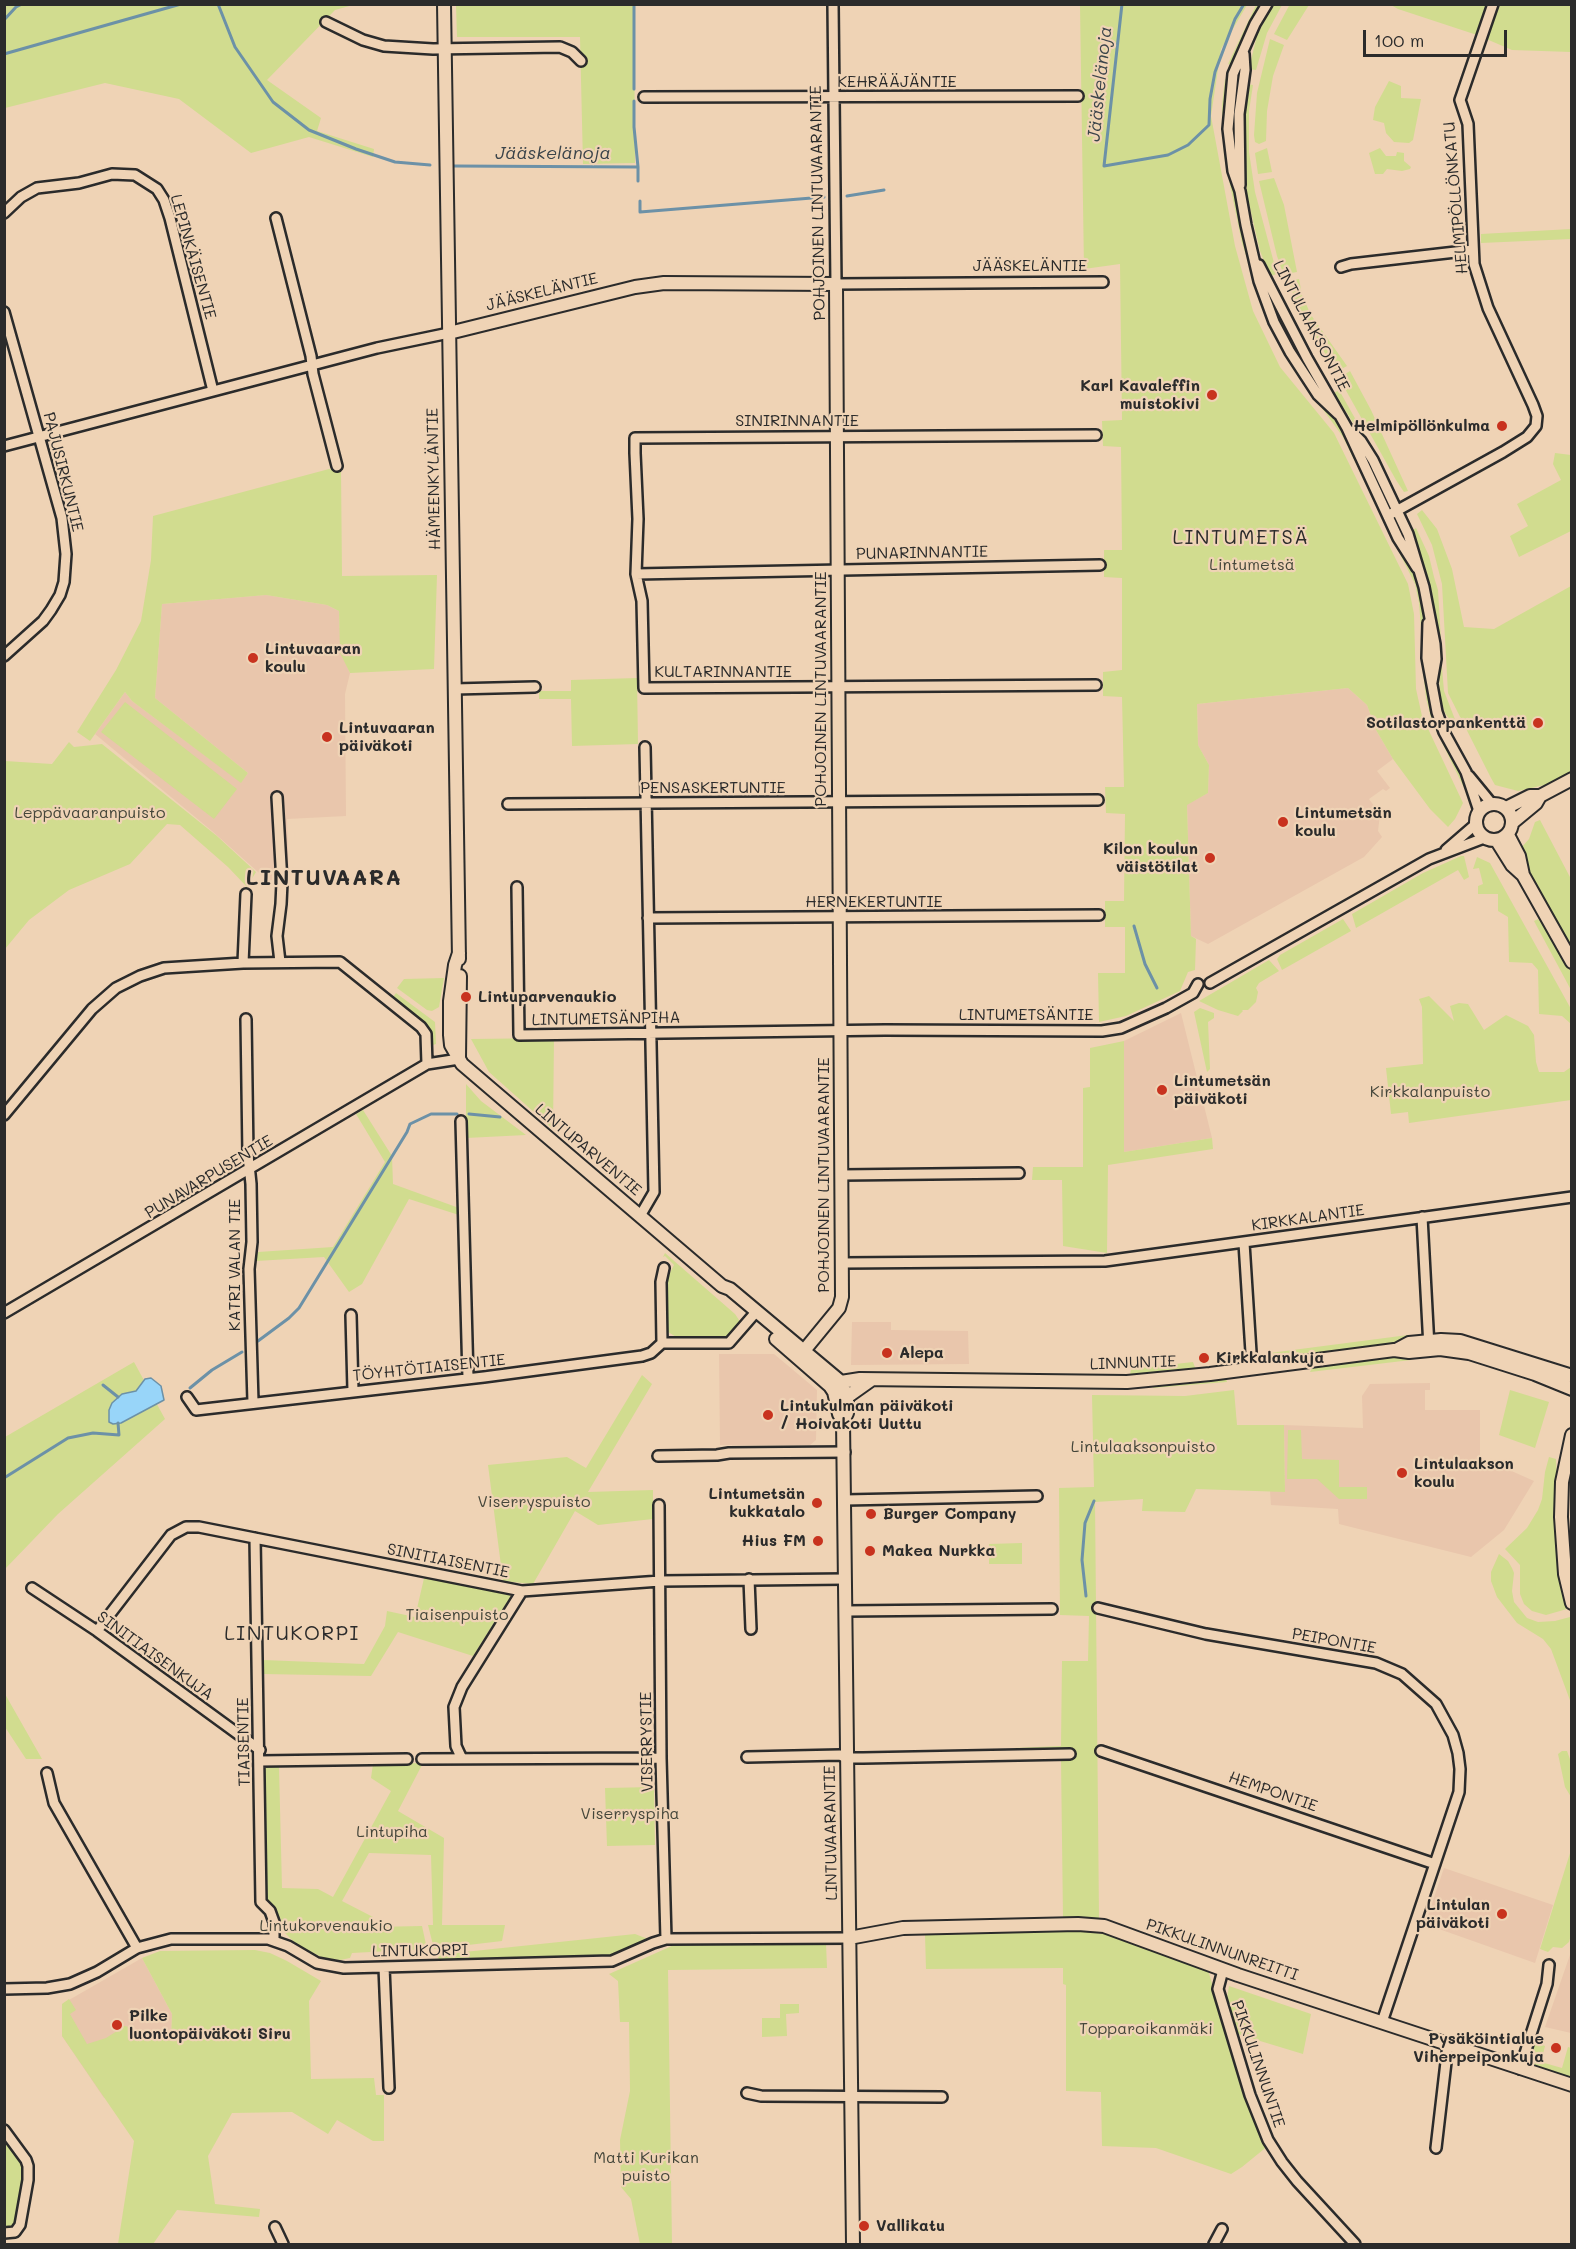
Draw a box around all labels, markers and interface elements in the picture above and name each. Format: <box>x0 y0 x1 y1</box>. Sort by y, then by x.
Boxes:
scale bar <box>1366 18 1510 56</box>
water label: Jääskelänoja <box>1083 25 1117 143</box>
text: 100 m <box>1374 28 1424 52</box>
street label: KEHRÄÄJÄNTIE <box>837 72 957 92</box>
street label: POHJOINEN LINTUVAARANTIE <box>806 85 830 321</box>
street label: HELMIPÖLLÖNKATU <box>1440 121 1472 275</box>
water label: Jääskelänoja <box>495 142 611 164</box>
street label: LEPINKÄISENTIE <box>166 192 220 322</box>
street label: JÄÄSKELÄNTIE <box>973 256 1087 276</box>
street label: LINTULAAKSONTIE <box>1268 257 1354 395</box>
street label: JÄÄSKELÄNTIE <box>484 269 600 315</box>
place label: Karl Kavaleffin muistokivi <box>1080 376 1200 414</box>
marker: Karl Kavaleffin muistokivi <box>1205 388 1219 402</box>
street label: HÄMEENKYLÄNTIE <box>423 408 445 550</box>
street label: PAJUSIRKUNTIE <box>39 410 87 534</box>
street label: SINIRINNANTIE <box>735 411 859 431</box>
place label: Helmipöllönkulma <box>1353 416 1490 436</box>
marker: Helmipöllönkulma <box>1495 419 1509 433</box>
district label: LINTUMETSÄ <box>1172 526 1310 550</box>
street label: PUNARINNANTIE <box>856 542 988 564</box>
park label: Lintumetsä <box>1209 555 1295 575</box>
street label: POHJOINEN LINTUVAARANTIE <box>811 571 831 807</box>
place label: Lintuvaaran koulu <box>265 639 361 677</box>
marker: Lintuvaaran koulu <box>246 651 260 665</box>
street label: KULTARINNANTIE <box>654 662 792 682</box>
place label: Sotilastorpankenttä <box>1366 713 1526 733</box>
marker: Sotilastorpankenttä <box>1531 716 1545 730</box>
place label: Lintuvaaran päiväkoti <box>339 718 435 756</box>
marker: Lintuvaaran päiväkoti <box>320 730 334 744</box>
street label: PENSASKERTUNTIE <box>640 778 786 798</box>
park label: Leppävaaranpuisto <box>14 803 166 823</box>
place label: Lintumetsän koulu <box>1295 803 1392 841</box>
marker: Lintumetsän koulu <box>1276 815 1290 829</box>
place label: Kilon koulun väistötilat <box>1103 839 1198 877</box>
marker: Kilon koulun väistötilat <box>1203 851 1217 865</box>
district label: LINTUVAARA <box>246 865 402 891</box>
street label: HERNEKERTUNTIE <box>805 892 943 912</box>
place label: Lintuparvenaukio <box>478 987 617 1007</box>
marker: Lintuparvenaukio <box>459 990 473 1004</box>
street label: LINTUMETSÄNTIE <box>959 1005 1093 1025</box>
street label: LINTUMETSÄNPIHA <box>531 1008 681 1030</box>
street label: POHJOINEN LINTUVAARANTIE <box>814 1057 834 1293</box>
place label: Lintumetsän päiväkoti <box>1174 1071 1271 1109</box>
park label: Kirkkalanpuisto <box>1370 1082 1490 1102</box>
marker: Lintumetsän päiväkoti <box>1155 1083 1169 1097</box>
street label: LINTUPARVENTIE <box>531 1100 645 1200</box>
street label: PUNAVARPUSENTIE <box>142 1131 276 1223</box>
street label: KATRI VALAN TIE <box>225 1199 245 1331</box>
street label: KIRKKALANTIE <box>1250 1201 1366 1235</box>
place label: Alepa <box>899 1343 944 1363</box>
marker: Alepa <box>880 1346 894 1360</box>
place label: Kirkkalankuja <box>1216 1348 1324 1368</box>
street label: TÖYHTÖTIAISENTIE <box>352 1350 506 1386</box>
marker: Kirkkalankuja <box>1197 1351 1211 1365</box>
street label: LINNUNTIE <box>1089 1352 1177 1374</box>
place label: Lintukulman päiväkoti / Hoivakoti Uuttu <box>780 1396 954 1434</box>
marker: Lintukulman päiväkoti / Hoivakoti Uuttu <box>761 1408 775 1422</box>
park label: Lintulaaksonpuisto <box>1071 1437 1215 1457</box>
place label: Lintulaakson koulu <box>1414 1454 1514 1492</box>
marker: Lintulaakson koulu <box>1395 1466 1409 1480</box>
place label: Lintumetsän kukkatalo <box>708 1484 805 1522</box>
park label: Viserryspuisto <box>478 1492 590 1512</box>
marker: Lintumetsän kukkatalo <box>810 1496 824 1510</box>
place label: Burger Company <box>883 1504 1017 1524</box>
marker: Burger Company <box>864 1507 878 1521</box>
place label: Hius FM <box>742 1531 806 1551</box>
marker: Hius FM <box>811 1534 825 1548</box>
street label: SINITIAISENTIE <box>385 1540 511 1582</box>
place label: Makea Nurkka <box>882 1541 995 1561</box>
marker: Makea Nurkka <box>863 1544 877 1558</box>
park label: Tiaisenpuisto <box>405 1605 509 1625</box>
street label: SINITIAISENKUJA <box>93 1607 217 1705</box>
district label: LINTUKORPI <box>224 1622 360 1646</box>
street label: PEIPONTIE <box>1290 1624 1378 1658</box>
street label: VISERRYSTIE <box>637 1692 657 1792</box>
street label: TIAISENTIE <box>234 1697 254 1787</box>
street label: LINTUVAARANTIE <box>820 1765 842 1901</box>
street label: HEMPONTIE <box>1226 1768 1320 1816</box>
park label: Viserryspiha <box>581 1804 679 1824</box>
park label: Lintupiha <box>356 1822 428 1842</box>
place label: Lintulan päiväkoti <box>1416 1895 1490 1933</box>
marker: Lintulan päiväkoti <box>1495 1907 1509 1921</box>
street label: PIKKULINNUNREITTI <box>1143 1915 1301 1985</box>
park label: Lintukorvenaukio <box>260 1916 392 1936</box>
street label: LINTUKORPI <box>372 1941 468 1961</box>
street label: PIKKULINNUNTIE <box>1227 1998 1289 2130</box>
place label: Pilke luontopäiväkoti Siru <box>129 2006 291 2044</box>
marker: Pilke luontopäiväkoti Siru <box>110 2018 124 2032</box>
park label: Topparoikanmäki <box>1079 2019 1213 2039</box>
place label: Pysäköintialue Viherpeiponkuja <box>1413 2029 1544 2067</box>
marker: Pysäköintialue Viherpeiponkuja <box>1549 2041 1563 2055</box>
park label: Matti Kurikan puisto <box>593 2148 699 2186</box>
place label: Vallikatu <box>876 2216 945 2236</box>
marker: Vallikatu <box>857 2219 871 2233</box>

